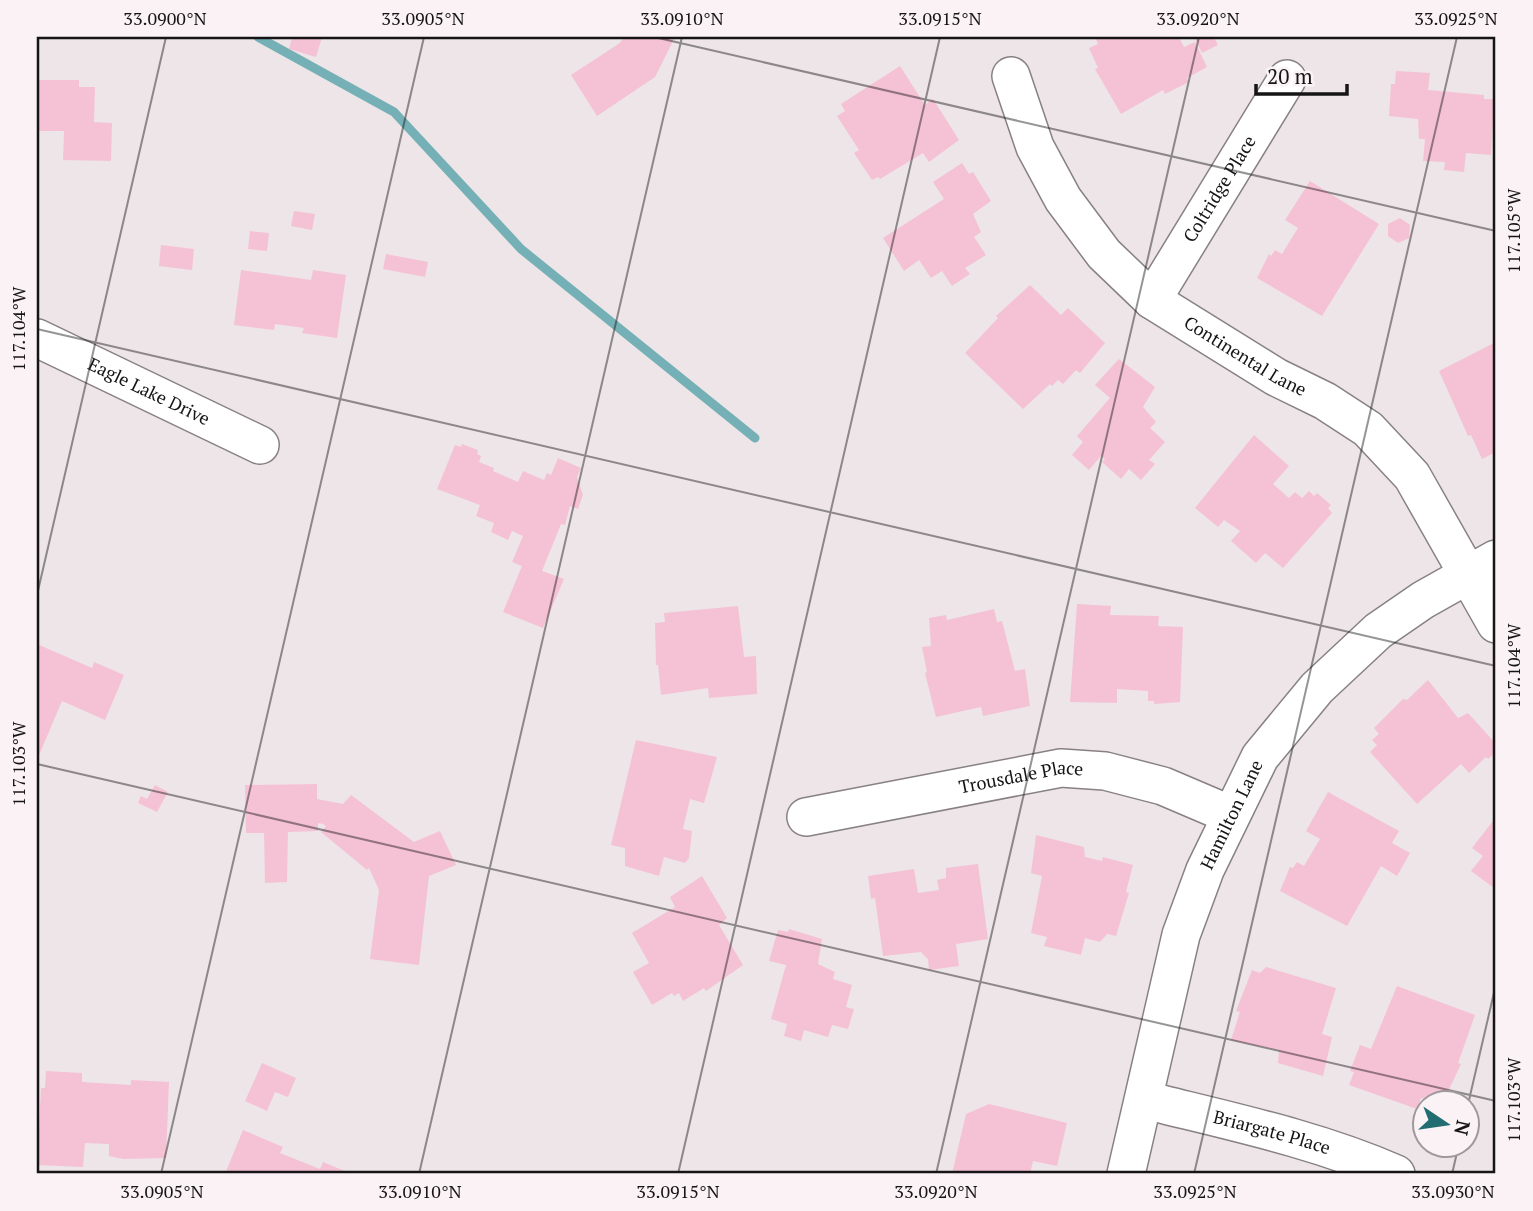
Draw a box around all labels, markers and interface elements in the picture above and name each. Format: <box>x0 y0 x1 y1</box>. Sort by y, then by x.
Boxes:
text: 33.0900°N <box>123 6 207 30</box>
text: 33.0905°N <box>381 6 465 30</box>
text: 33.0910°N <box>640 6 724 30</box>
text: 33.0915°N <box>898 6 982 30</box>
text: 33.0920°N <box>1156 6 1240 30</box>
text: 33.0925°N <box>1414 6 1498 30</box>
scale bar <box>1256 52 1348 96</box>
text: 20 m <box>1267 62 1313 90</box>
street label: Coltridge Place <box>1177 131 1261 246</box>
text: 117.105°W <box>1501 188 1525 274</box>
text: 117.104°W <box>6 286 30 372</box>
street label: Continental Lane <box>1180 310 1311 401</box>
street label: Eagle Lake Drive <box>84 351 214 430</box>
text: 117.104°W <box>1501 623 1525 709</box>
text: 117.103°W <box>6 721 30 807</box>
street label: Trousdale Place <box>957 755 1084 798</box>
street label: Hamilton Lane <box>1194 756 1268 873</box>
text: 117.103°W <box>1501 1057 1525 1143</box>
north arrow <box>1410 1088 1480 1158</box>
street label: Briargate Place <box>1211 1104 1334 1159</box>
text: N <box>1449 1118 1477 1138</box>
text: 33.0905°N <box>120 1179 204 1203</box>
text: 33.0910°N <box>378 1179 462 1203</box>
text: 33.0915°N <box>636 1179 720 1203</box>
text: 33.0920°N <box>894 1179 978 1203</box>
text: 33.0925°N <box>1153 1179 1237 1203</box>
text: 33.0930°N <box>1411 1179 1495 1203</box>

